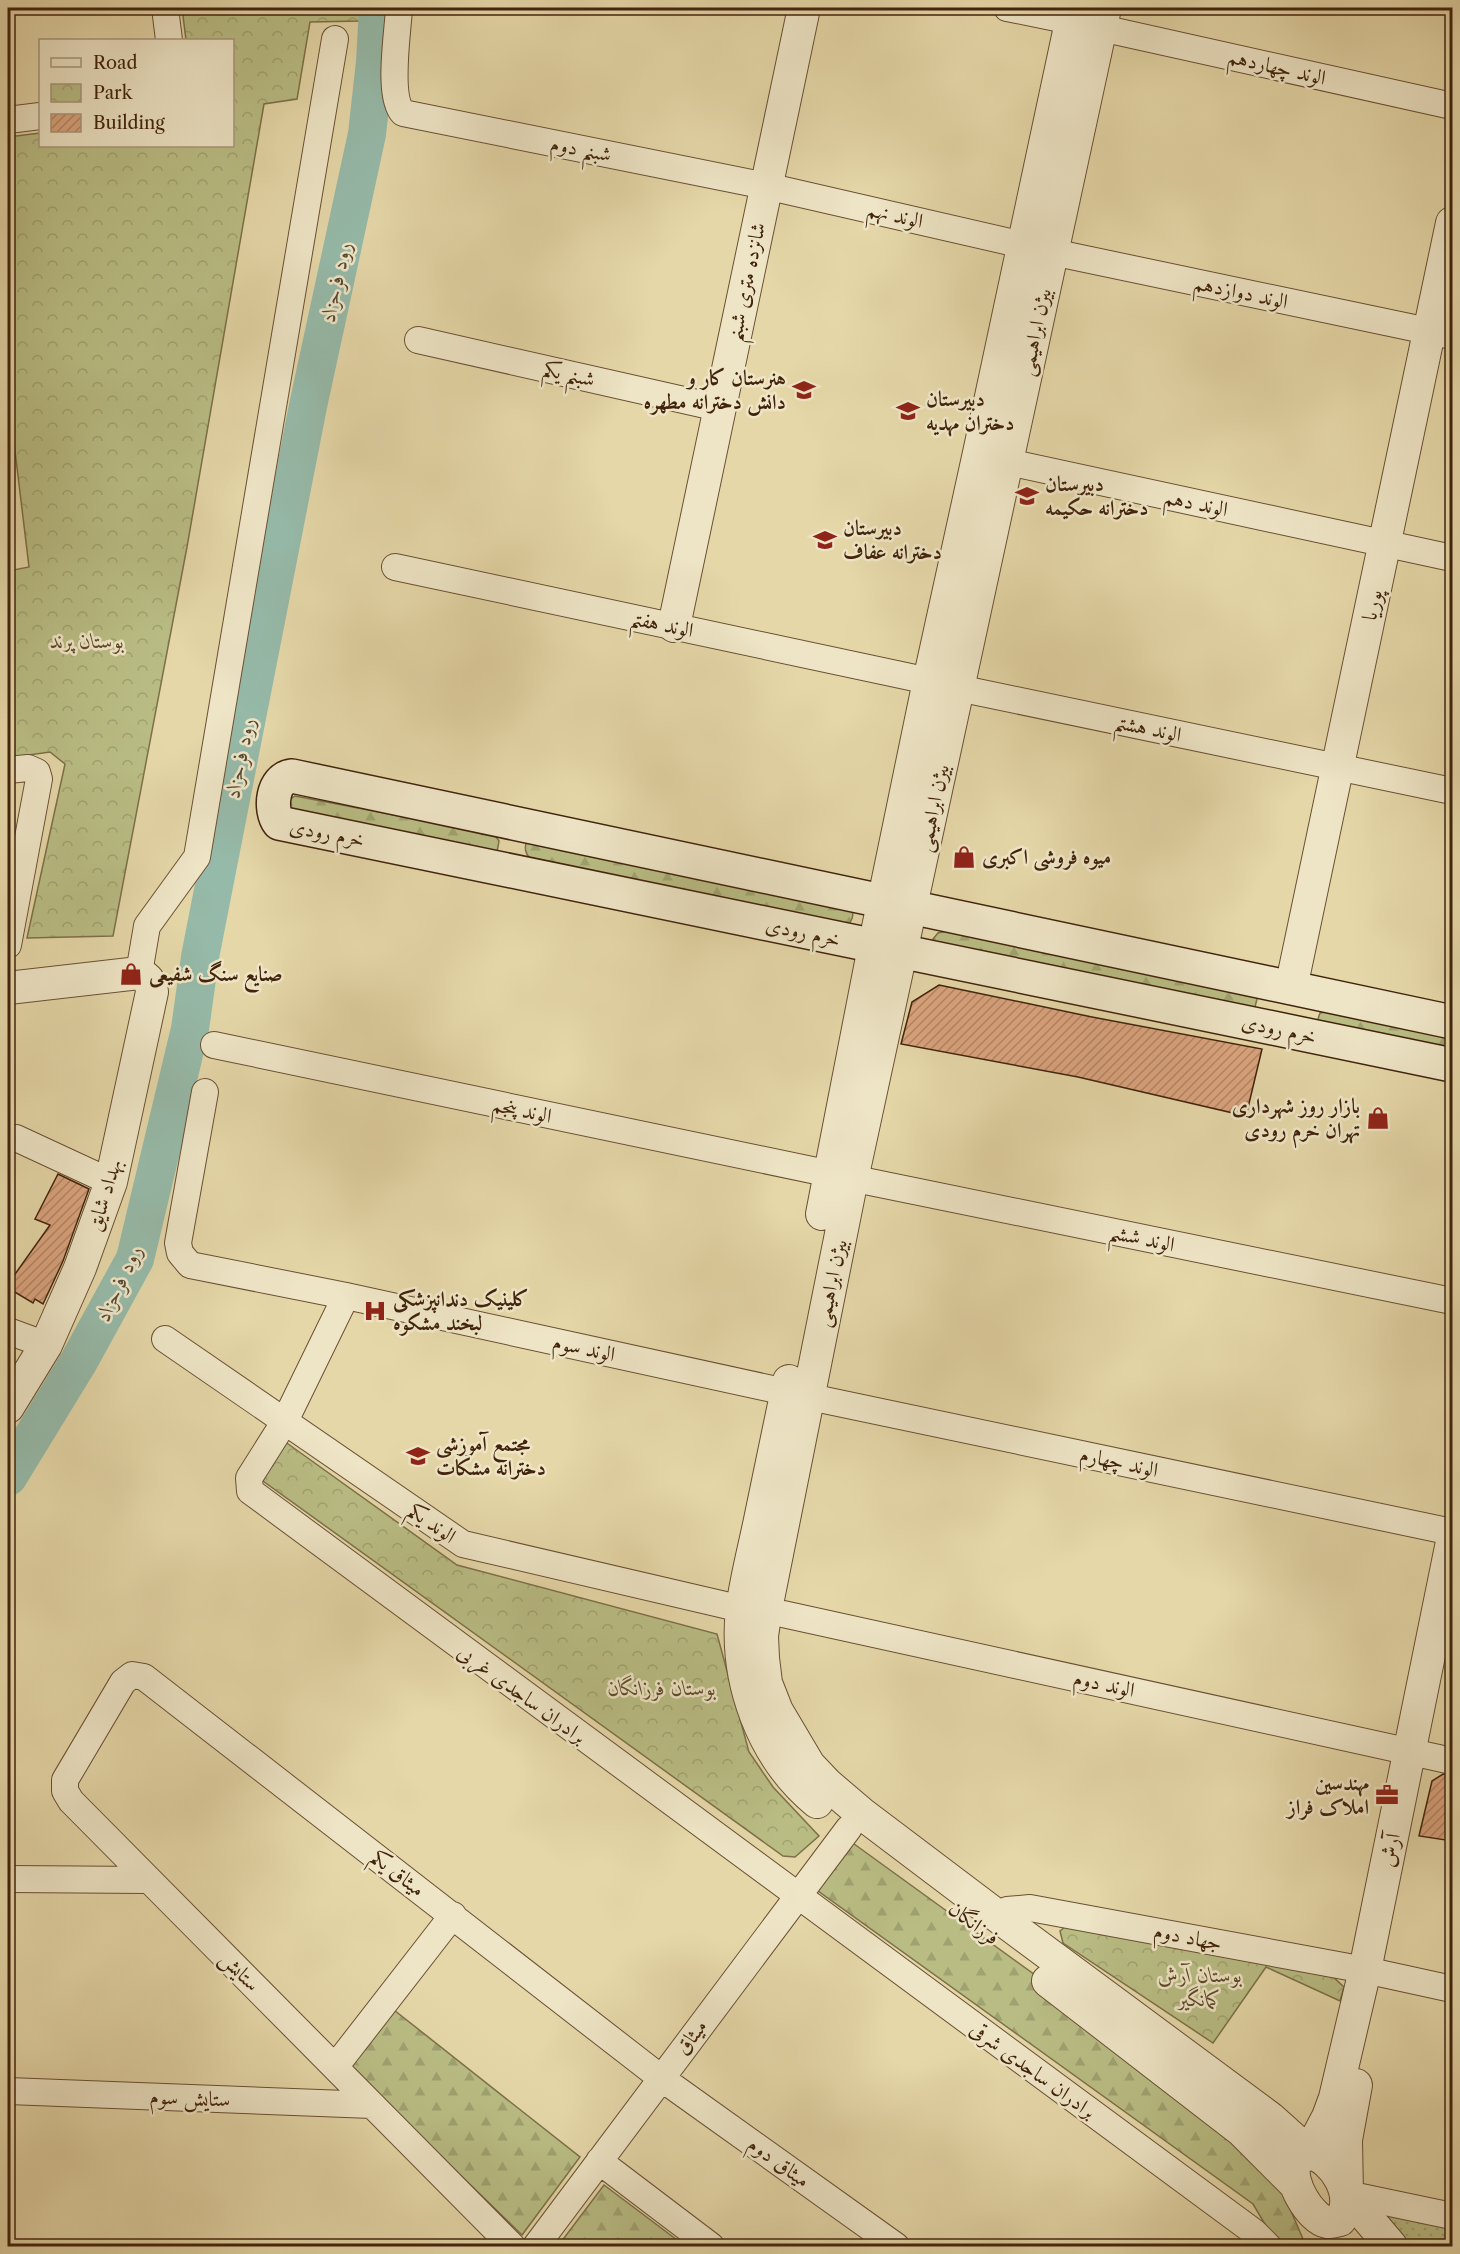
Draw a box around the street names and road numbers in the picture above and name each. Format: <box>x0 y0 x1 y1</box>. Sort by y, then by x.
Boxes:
street label: الوند چهاردهم <box>1224 43 1329 98</box>
street label: شبنم دوم <box>547 130 614 176</box>
street label: الوند نهم <box>863 196 926 241</box>
street label: شانزده متری شبنم <box>721 220 779 346</box>
street label: الوند دوازدهم <box>1190 269 1290 321</box>
street label: بیژن ابراهیمی <box>1013 286 1058 378</box>
street label: شبنم یکم <box>538 355 598 400</box>
street label: الوند دهم <box>1160 484 1230 529</box>
street label: پوریا <box>1356 586 1390 623</box>
street label: الوند هفتم <box>626 605 696 651</box>
street label: الوند هشتم <box>1110 708 1184 756</box>
street label: بیژن ابراهیمی <box>911 762 956 854</box>
street label: خرم رودی <box>286 813 367 858</box>
street label: خرم رودی <box>762 911 843 957</box>
street label: خرم رودی <box>1238 1008 1319 1054</box>
street label: الوند پنجم <box>489 1091 554 1136</box>
street label: بهداد شایق <box>81 1156 128 1235</box>
street label: الوند ششم <box>1105 1218 1177 1265</box>
street label: بیژن ابراهیمی <box>809 1237 854 1329</box>
street label: الوند سوم <box>549 1329 618 1372</box>
street label: الوند چهارم <box>1076 1441 1161 1488</box>
street label: الوند یکم <box>399 1497 461 1555</box>
street label: برادران ساجدی غربی <box>451 1639 592 1751</box>
street label: الوند دوم <box>1070 1665 1137 1708</box>
street label: آرش <box>1374 1828 1406 1869</box>
street label: میثاق یکم <box>361 1844 430 1908</box>
street label: فرزانگان <box>943 1895 1005 1951</box>
street label: جهاد دوم <box>1151 1918 1224 1961</box>
street label: ستایش <box>214 1945 266 1997</box>
street label: میثاق <box>669 2014 712 2059</box>
street label: برادران ساجدی شرقی <box>964 2016 1101 2125</box>
street label: ستایش سوم <box>149 2084 231 2117</box>
street label: میثاق دوم <box>740 2131 815 2197</box>

